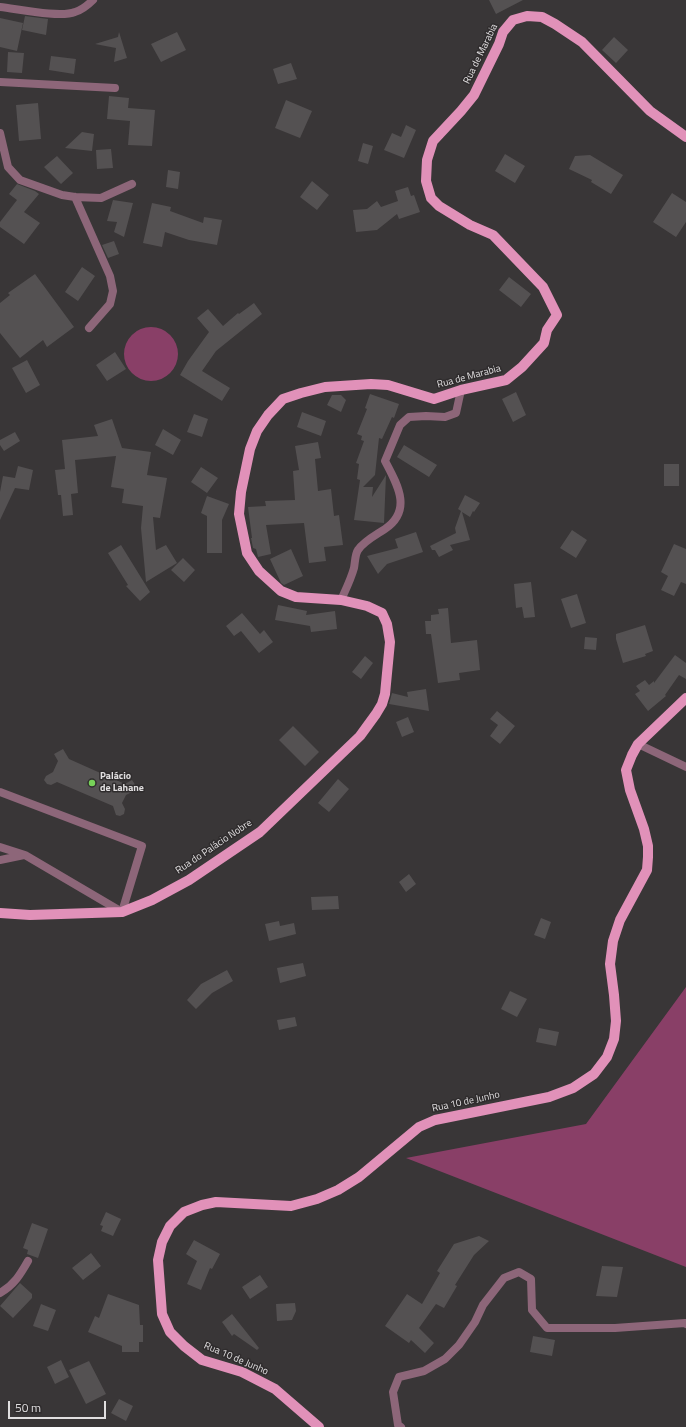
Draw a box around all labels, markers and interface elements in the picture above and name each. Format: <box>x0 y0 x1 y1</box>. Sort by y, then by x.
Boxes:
street label: Rua de Marabia <box>461 22 501 86</box>
street label: Rua de Marabia <box>436 363 502 391</box>
place label: Palácio de Lahane <box>100 771 144 794</box>
marker: Palácio de Lahane <box>87 778 97 788</box>
street label: Rua do Palácio Nobre <box>174 817 254 877</box>
street label: Rua 10 de Junho <box>431 1089 501 1115</box>
street label: Rua 10 de Junho <box>202 1340 270 1378</box>
scale bar <box>10 1393 108 1419</box>
text: 50 m <box>15 1398 41 1417</box>

